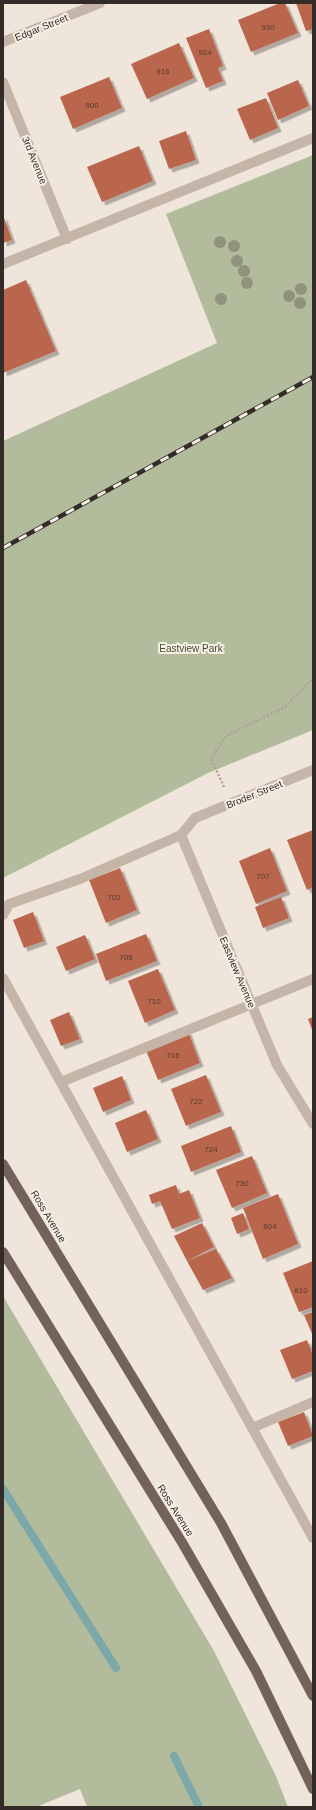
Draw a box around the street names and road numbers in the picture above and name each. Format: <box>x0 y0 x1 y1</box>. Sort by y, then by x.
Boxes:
street label: Edgar Street <box>13 12 69 43</box>
street label: 3rd Avenue <box>20 135 49 186</box>
street label: Broder Street <box>225 778 284 811</box>
street label: Eastview Avenue <box>218 935 258 1010</box>
street label: Ross Avenue <box>29 1188 69 1245</box>
street label: Ross Avenue <box>155 1482 196 1538</box>

